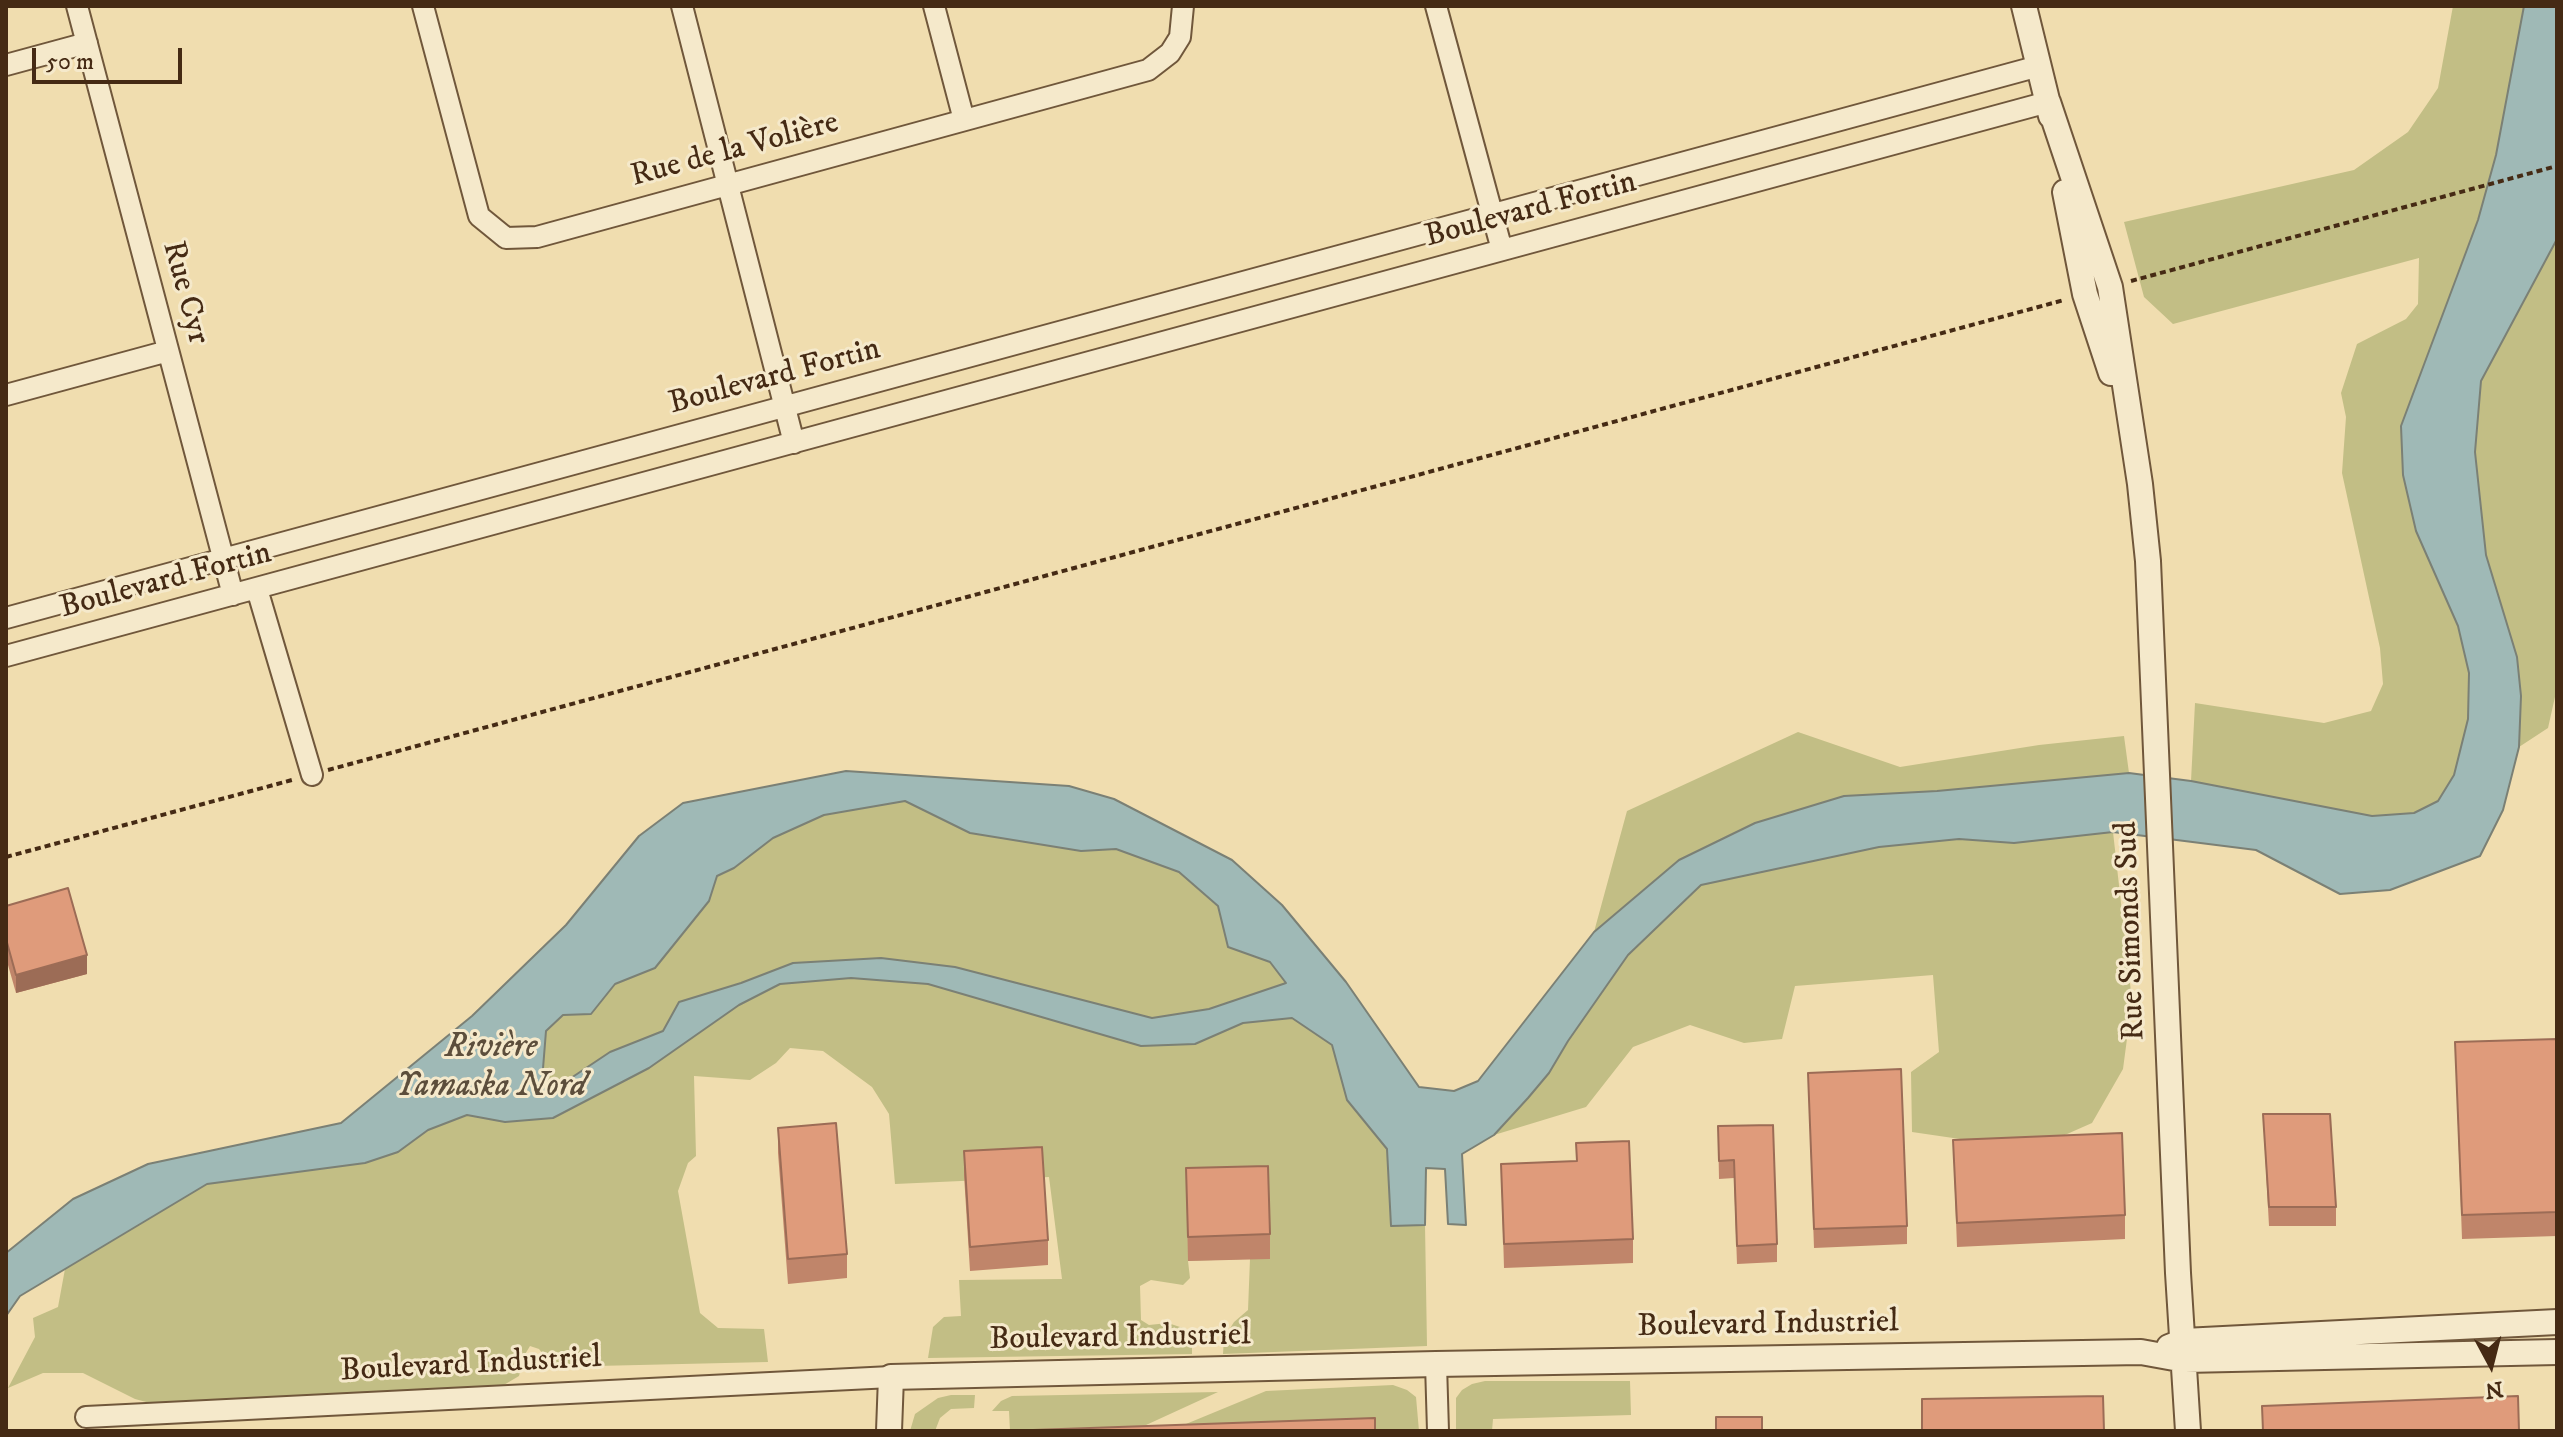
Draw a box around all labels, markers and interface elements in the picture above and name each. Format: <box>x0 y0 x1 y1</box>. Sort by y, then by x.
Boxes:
scale bar <box>36 32 186 82</box>
text: 50 m <box>46 47 94 77</box>
street label: Rue de la Volière <box>627 105 843 197</box>
street label: Boulevard Fortin <box>1421 164 1641 258</box>
street label: Rue Cyr <box>152 237 216 349</box>
street label: Boulevard Fortin <box>665 331 885 425</box>
street label: Boulevard Fortin <box>56 535 276 629</box>
street label: Rue Simonds Sud <box>2109 821 2155 1041</box>
water label: Rivière Yamaska Nord <box>395 1029 587 1108</box>
street label: Boulevard Industriel <box>1637 1305 1899 1347</box>
street label: Boulevard Industriel <box>989 1318 1251 1360</box>
north arrow <box>2451 1325 2531 1405</box>
street label: Boulevard Industriel <box>339 1340 603 1392</box>
text: N <box>2483 1375 2505 1404</box>

